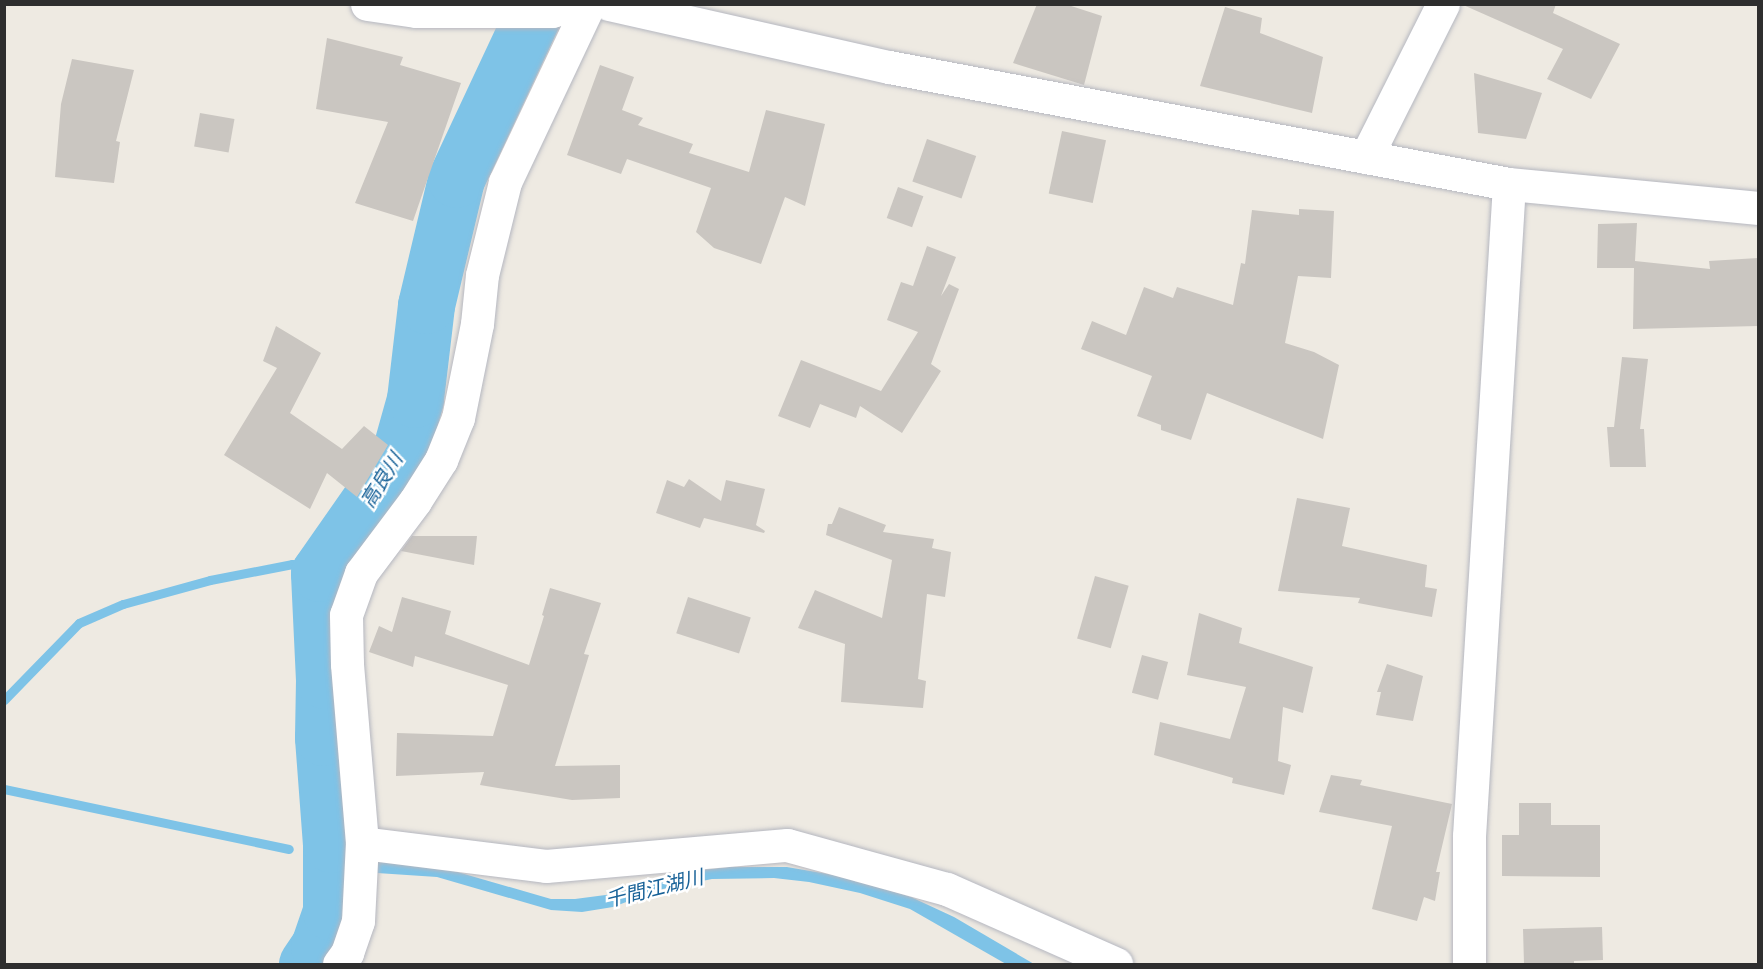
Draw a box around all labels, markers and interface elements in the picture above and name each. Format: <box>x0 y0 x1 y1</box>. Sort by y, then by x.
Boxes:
water label: 高良川 <box>355 448 407 512</box>
water label: 千間江湖川 <box>603 864 705 912</box>

